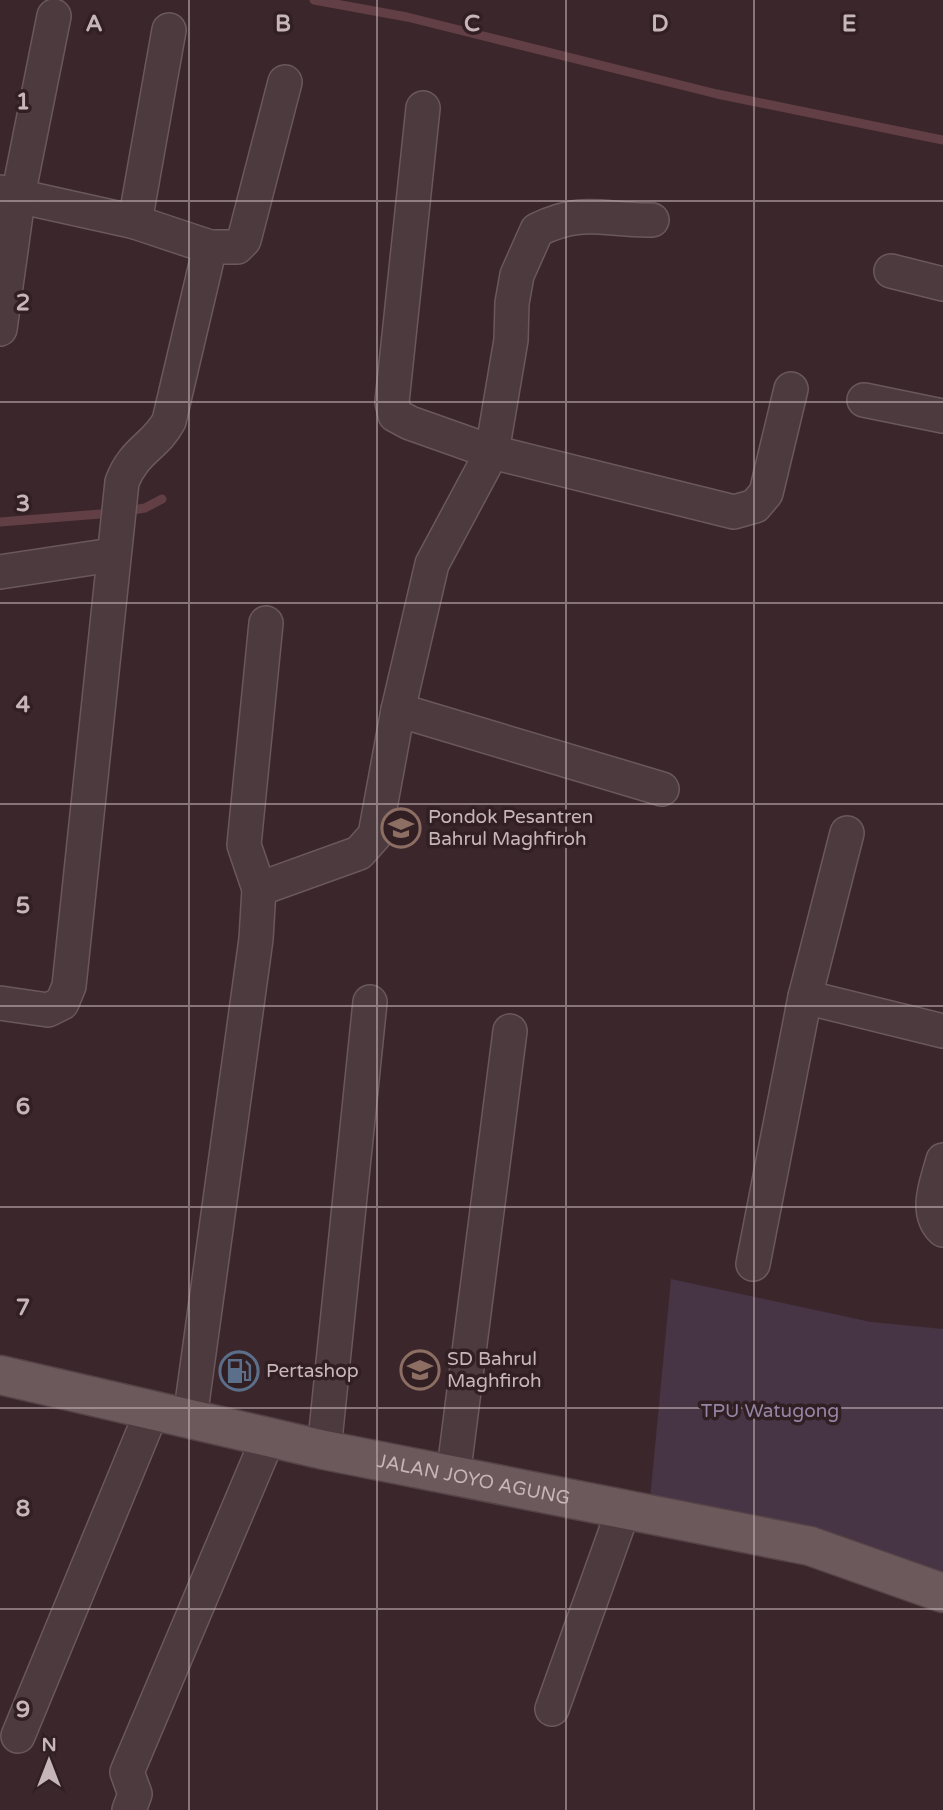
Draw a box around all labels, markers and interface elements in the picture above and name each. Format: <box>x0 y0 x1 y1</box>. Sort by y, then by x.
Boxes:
text: A <box>85 10 103 38</box>
text: B <box>275 10 291 38</box>
text: C <box>464 10 480 38</box>
text: D <box>651 10 669 38</box>
text: E <box>842 10 856 38</box>
text: 1 <box>16 88 30 116</box>
text: 2 <box>16 289 30 317</box>
text: 3 <box>16 490 30 518</box>
text: 4 <box>16 691 31 719</box>
place label: Pondok Pesantren Bahrul Maghfiroh <box>428 806 593 850</box>
school or university icon: Pondok Pesantren Bahrul Maghfiroh <box>380 807 422 849</box>
text: 5 <box>16 892 30 920</box>
text: 6 <box>16 1093 30 1121</box>
text: 7 <box>16 1294 30 1322</box>
place label: SD Bahrul Maghfiroh <box>447 1348 542 1392</box>
school or university icon: SD Bahrul Maghfiroh <box>399 1349 441 1391</box>
fuel station icon: Pertashop <box>218 1350 260 1392</box>
place label: Pertashop <box>266 1360 359 1382</box>
park label: TPU Watugong <box>701 1400 839 1422</box>
street label: JALAN JOYO AGUNG <box>375 1450 572 1509</box>
text: 8 <box>16 1495 30 1523</box>
text: 9 <box>16 1696 30 1724</box>
north arrow <box>14 1726 84 1796</box>
text: N <box>41 1734 57 1756</box>

